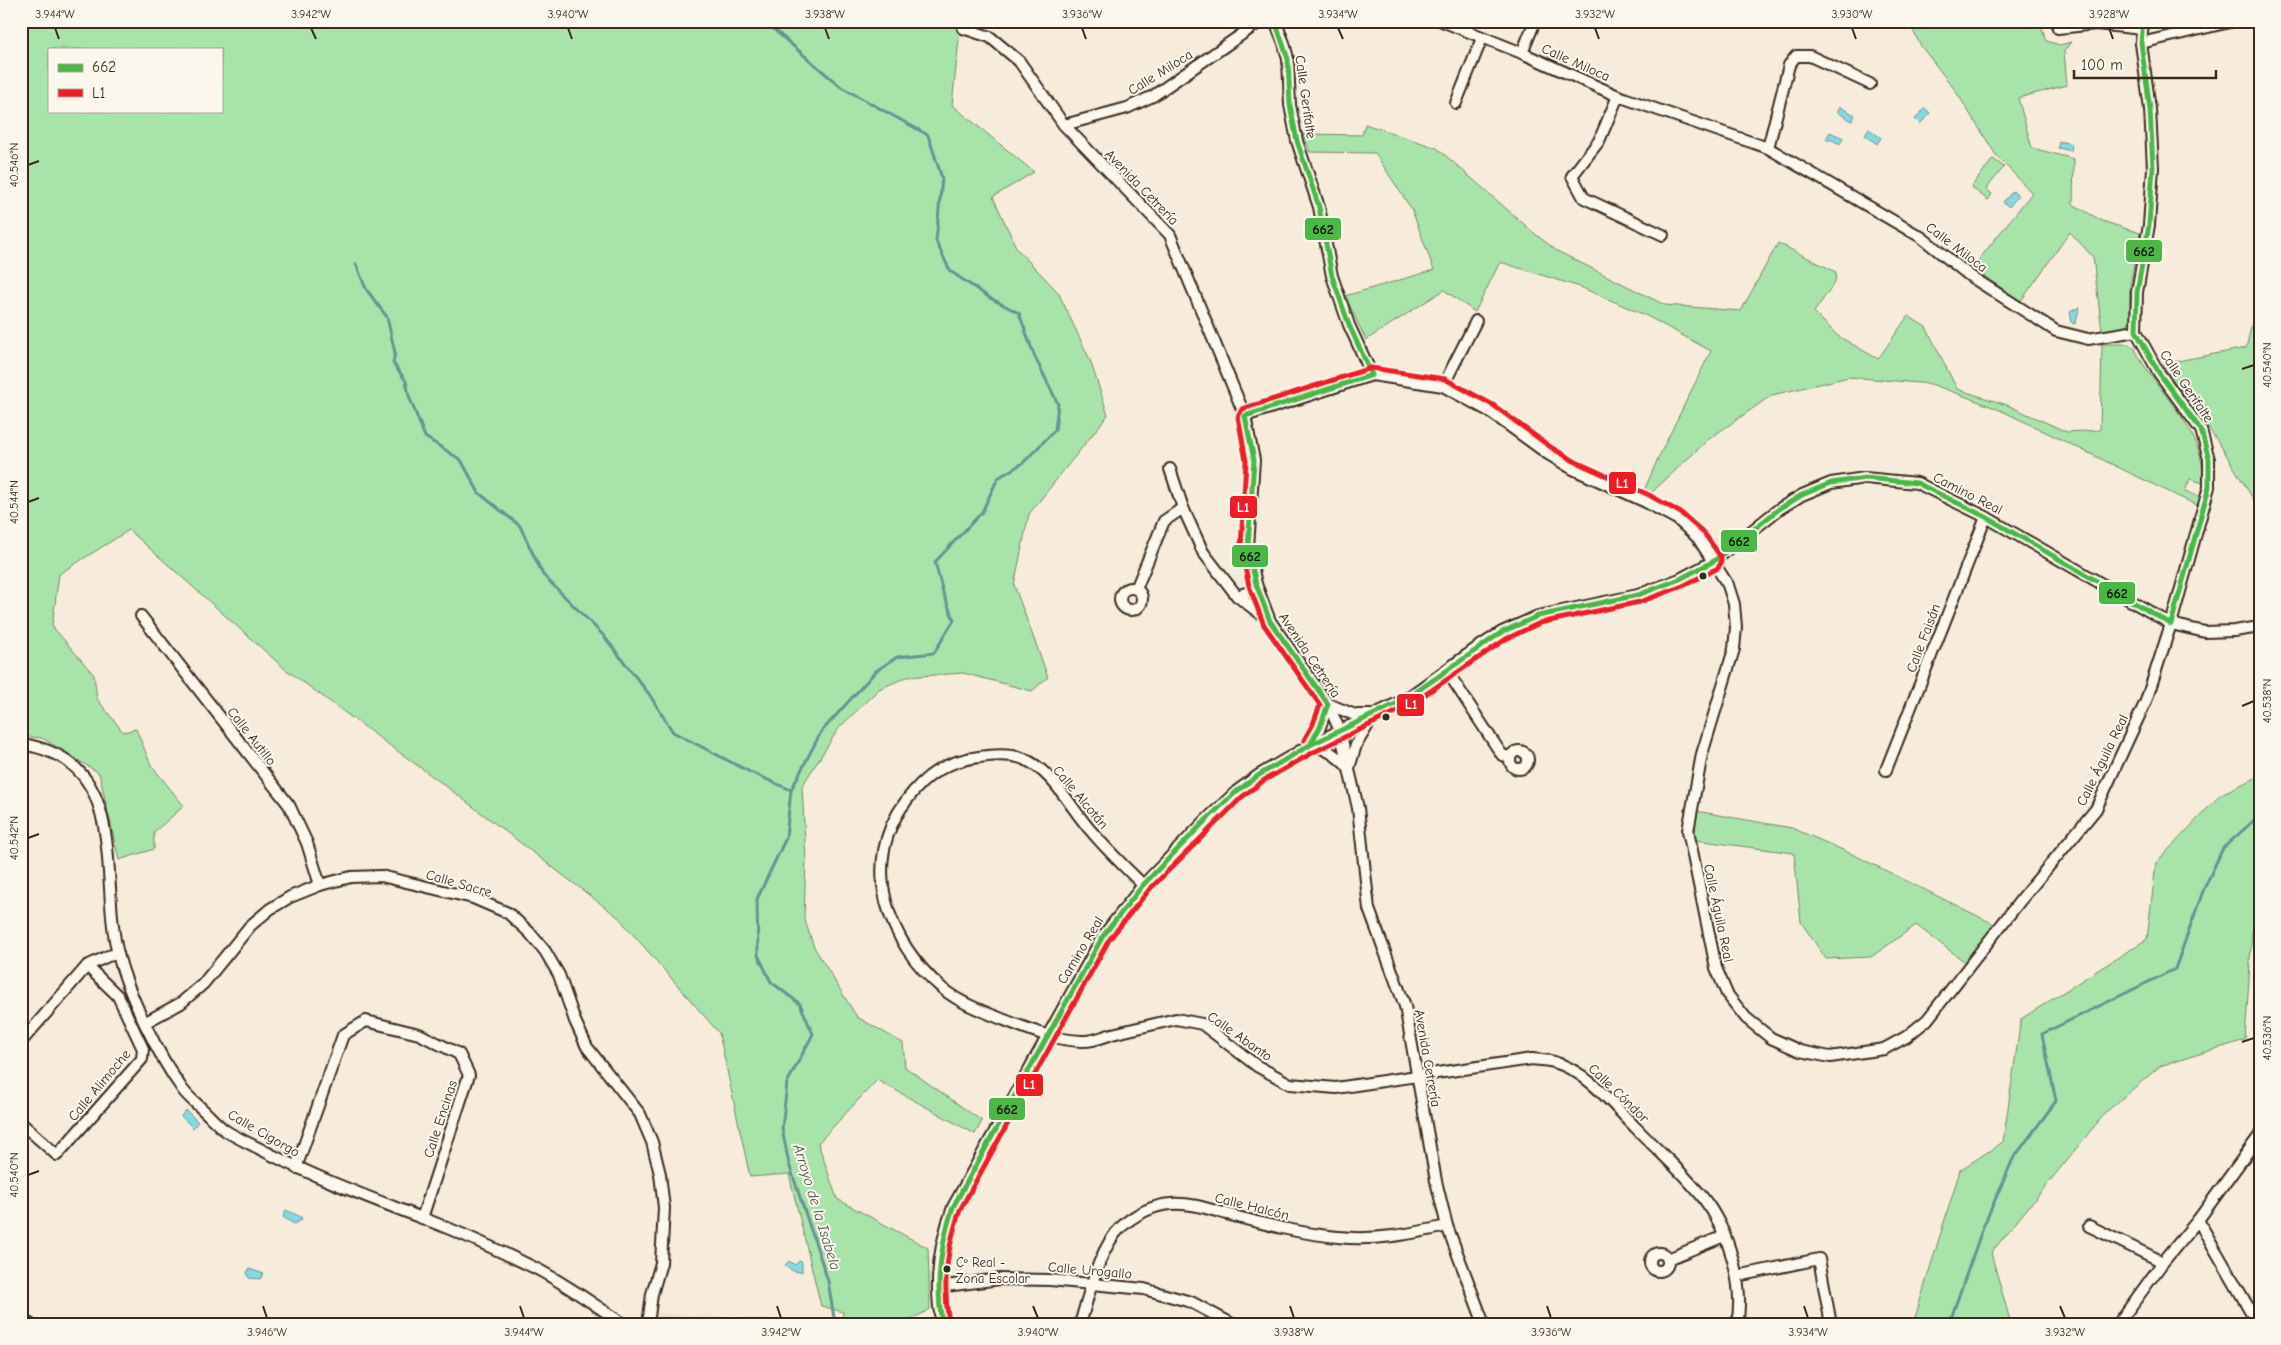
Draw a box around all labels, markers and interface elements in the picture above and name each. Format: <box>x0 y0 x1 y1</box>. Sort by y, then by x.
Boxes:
text: 3.944°W <box>35 7 75 21</box>
text: 3.942°W <box>291 7 331 21</box>
text: 3.940°W <box>548 7 589 21</box>
text: 3.938°W <box>805 7 846 21</box>
text: 3.936°W <box>1062 7 1103 21</box>
text: 3.934°W <box>1318 7 1358 21</box>
text: 3.932°W <box>1575 7 1616 21</box>
text: 3.930°W <box>1831 7 1873 21</box>
text: 3.928°W <box>2089 7 2130 21</box>
street label: Calle Miloca <box>1539 40 1613 85</box>
street label: Calle Miloca <box>1125 46 1196 99</box>
legend <box>48 48 222 112</box>
scale bar <box>2074 48 2216 80</box>
street label: Calle Gerifalte <box>1291 54 1320 140</box>
text: 100 m <box>2081 56 2123 74</box>
text: 662 <box>92 58 116 76</box>
text: L1 <box>92 84 106 102</box>
text: 40.546°N <box>7 143 21 187</box>
street label: Avenida Cetrería <box>1101 146 1182 229</box>
line badge: 662 <box>1304 217 1342 241</box>
street label: Calle Miloca <box>1922 219 1991 276</box>
text: 662 <box>1312 221 1334 238</box>
line badge: 662 <box>2125 239 2163 263</box>
text: 662 <box>2133 243 2155 260</box>
text: 40.540°N <box>2260 342 2274 388</box>
street label: Calle Gerifalte <box>2156 347 2217 426</box>
street label: Camino Real <box>1930 469 2005 518</box>
line badge: L1 <box>1608 471 1637 495</box>
text: L1 <box>1616 475 1628 492</box>
text: 40.544°N <box>7 480 21 524</box>
line badge: L1 <box>1229 495 1258 519</box>
text: L1 <box>1237 499 1249 516</box>
line badge: 662 <box>1720 529 1758 553</box>
text: 662 <box>1728 533 1750 550</box>
line badge: 662 <box>1231 544 1269 568</box>
text: 662 <box>1239 548 1261 565</box>
unlabelled marker <box>1698 571 1708 581</box>
line badge: 662 <box>2098 581 2136 605</box>
text: 662 <box>2106 585 2128 602</box>
street label: Calle Faisán <box>1903 601 1944 675</box>
street label: Avenida Cetrería <box>1275 610 1344 701</box>
text: 40.538°N <box>2260 679 2274 723</box>
line badge: L1 <box>1396 693 1425 717</box>
text: L1 <box>1405 696 1417 713</box>
street label: Calle Autillo <box>223 704 280 769</box>
unlabelled marker <box>1381 712 1391 722</box>
street label: Calle Águila Real <box>2073 712 2132 809</box>
street label: Calle Alcotán <box>1049 762 1112 832</box>
text: 40.542°N <box>7 816 21 860</box>
street label: Calle Águila Real <box>1700 862 1737 964</box>
street label: Calle Sacre <box>424 866 494 901</box>
street label: Camino Real <box>1054 913 1107 987</box>
street label: Calle Abanto <box>1204 1008 1275 1065</box>
street label: Avenida Cetrería <box>1411 1008 1444 1108</box>
text: 40.536°N <box>2260 1016 2274 1060</box>
street label: Calle Alimoche <box>64 1046 134 1125</box>
street label: Calle Cóndor <box>1585 1060 1653 1127</box>
line badge: L1 <box>1015 1073 1044 1097</box>
text: L1 <box>1023 1076 1035 1093</box>
street label: Calle Encinas <box>420 1078 461 1160</box>
line badge: 662 <box>988 1097 1026 1121</box>
text: 662 <box>996 1101 1018 1118</box>
street label: Calle Cigorgo <box>225 1106 303 1161</box>
water label: Arroyo de la Isabela <box>789 1141 845 1272</box>
text: 40.540°N <box>7 1152 21 1198</box>
street label: Calle Halcón <box>1213 1189 1291 1224</box>
place label: Cº Real - Zona Escolar <box>956 1255 1031 1286</box>
street label: Calle Urogallo <box>1047 1258 1133 1283</box>
marker: Cº Real - Zona Escolar <box>942 1264 952 1274</box>
text: 3.946°W <box>247 1325 288 1339</box>
text: 3.944°W <box>504 1325 544 1339</box>
text: 3.942°W <box>761 1325 801 1339</box>
text: 3.940°W <box>1018 1325 1059 1339</box>
text: 3.938°W <box>1274 1325 1315 1339</box>
text: 3.936°W <box>1531 1325 1572 1339</box>
text: 3.934°W <box>1788 1325 1828 1339</box>
text: 3.932°W <box>2045 1325 2086 1339</box>

